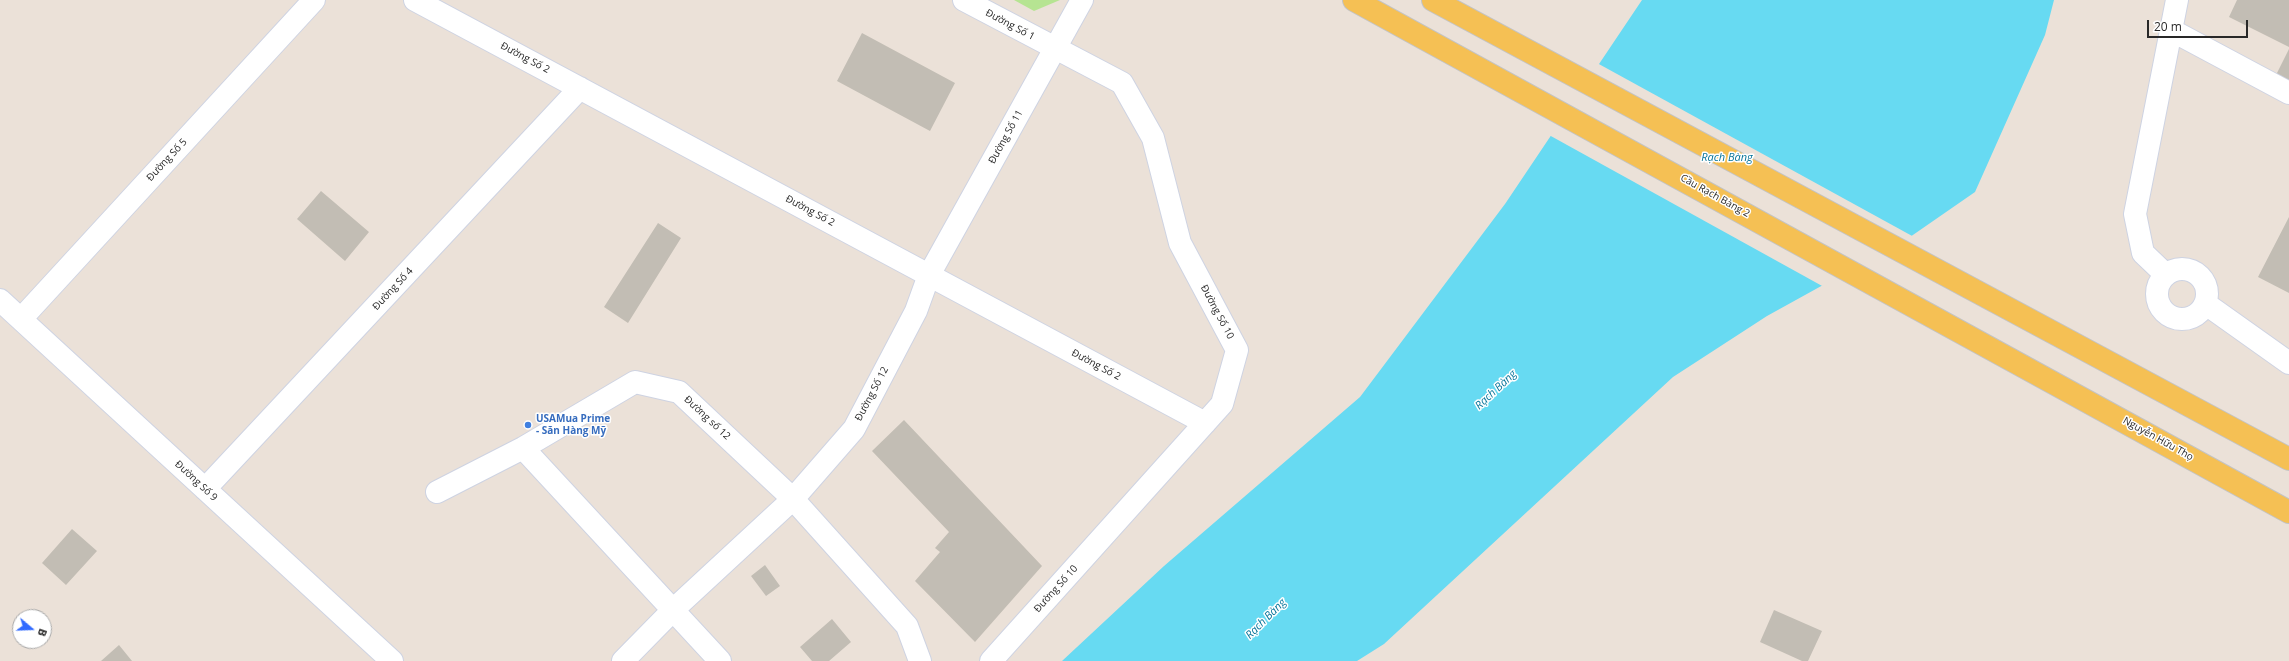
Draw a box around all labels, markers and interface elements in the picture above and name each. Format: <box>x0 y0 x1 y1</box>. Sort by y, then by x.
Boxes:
street label: Đường Số 1 <box>983 7 1037 43</box>
scale bar <box>2149 12 2250 38</box>
text: 20 m <box>2154 18 2182 35</box>
street label: Đường Số 2 <box>498 40 552 76</box>
street label: Đường Số 11 <box>986 108 1026 166</box>
street label: Đường Số 5 <box>144 136 190 184</box>
water label: Rạch Bàng <box>1701 151 1753 165</box>
street label: Cầu Rạch Bàng 2 <box>1678 172 1752 220</box>
street label: Đường Số 2 <box>783 193 837 229</box>
street label: Đường Số 4 <box>370 265 416 313</box>
street label: Đường Số 10 <box>1198 283 1236 341</box>
street label: Đường Số 2 <box>1069 347 1123 383</box>
street label: Đường Số 12 <box>853 365 891 423</box>
water label: Rạch Bàng <box>1473 368 1519 412</box>
street label: Đường số 12 <box>681 394 733 442</box>
place label: USAMua Prime - Săn Hàng Mỹ <box>536 413 610 436</box>
street label: Nguyễn Hữu Thọ <box>2121 415 2195 463</box>
marker: USAMua Prime - Săn Hàng Mỹ <box>523 420 533 430</box>
street label: Đường Số 9 <box>172 458 220 504</box>
street label: Đường Số 10 <box>1032 563 1080 615</box>
water label: Rạch Bàng <box>1243 596 1289 642</box>
north arrow <box>12 609 52 649</box>
text: B <box>35 627 51 639</box>

